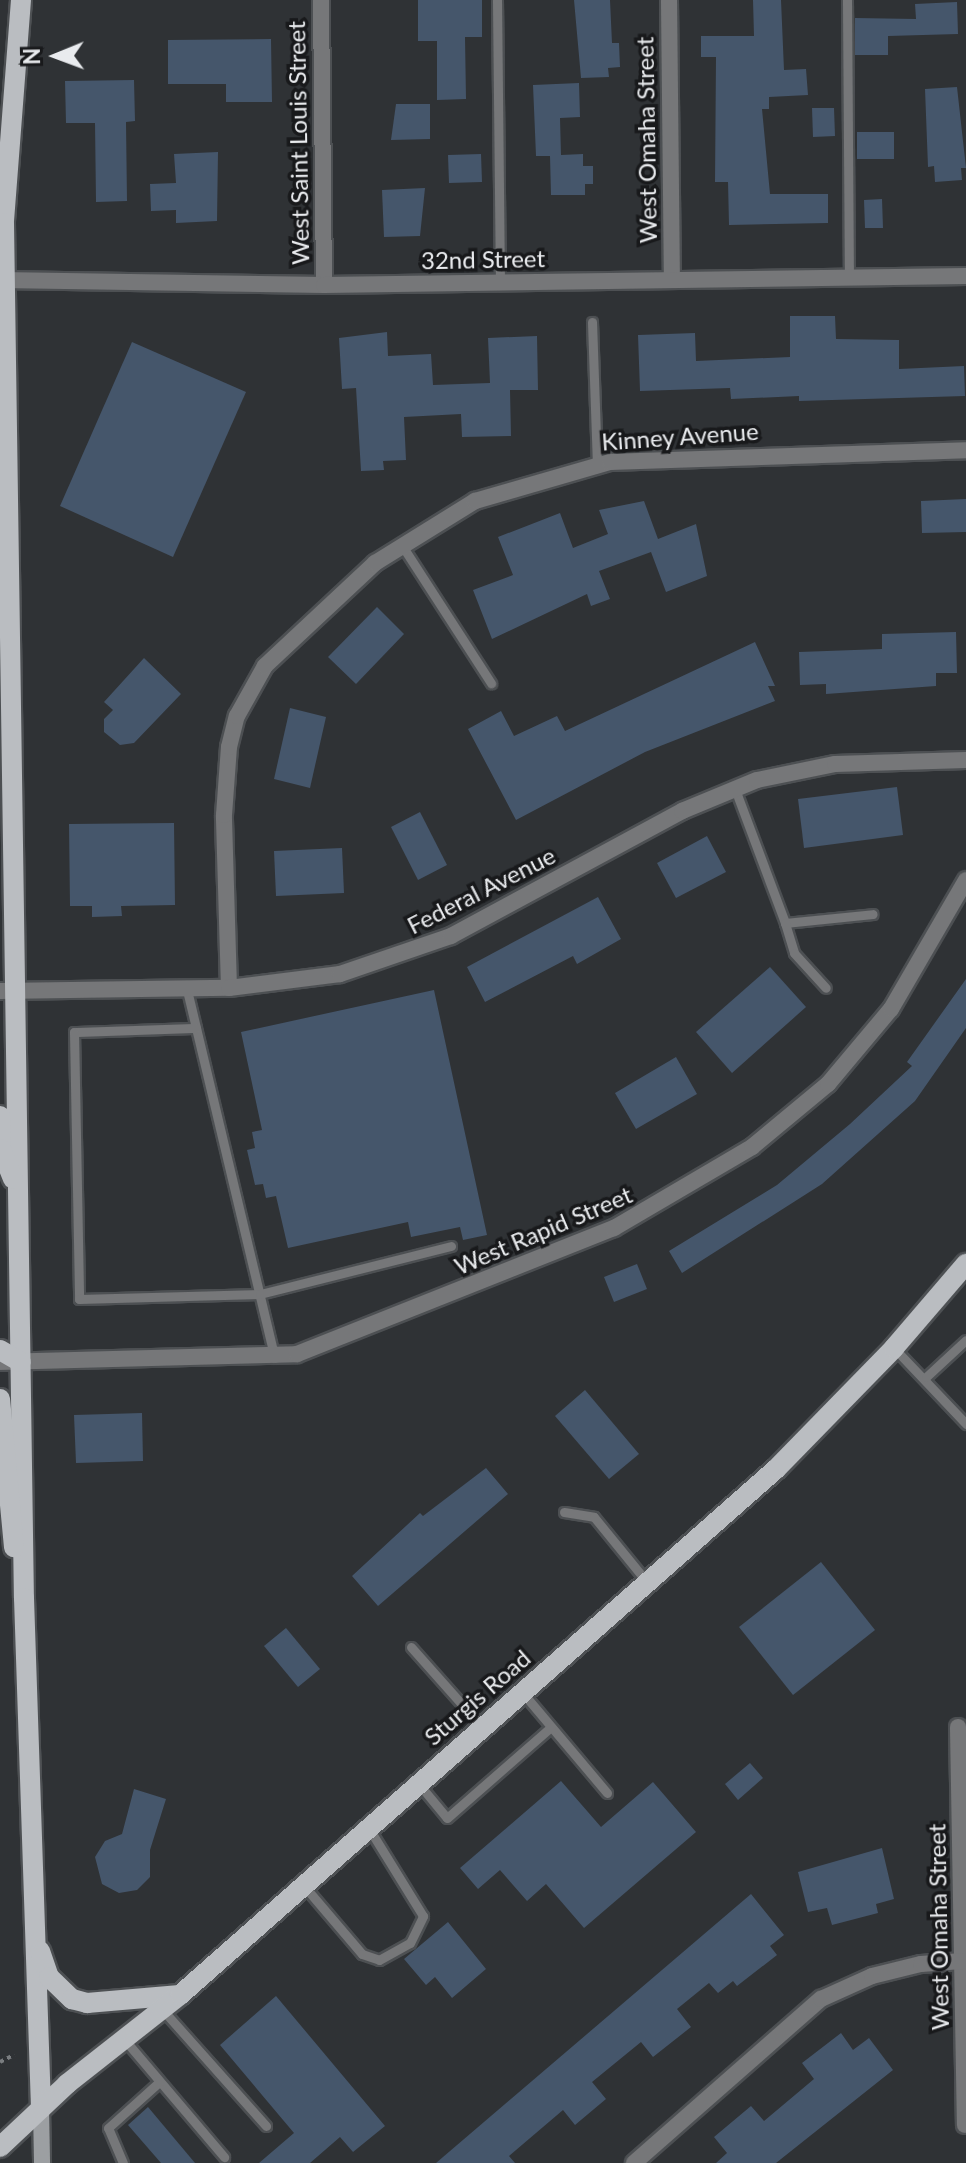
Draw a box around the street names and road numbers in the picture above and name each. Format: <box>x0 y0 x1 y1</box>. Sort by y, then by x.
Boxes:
street label: West Saint Louis Street <box>281 21 315 265</box>
street label: West Omaha Street <box>630 36 662 244</box>
street label: 32nd Street <box>421 244 545 274</box>
street label: Kinney Avenue <box>600 416 760 456</box>
street label: Federal Avenue <box>402 840 560 940</box>
street label: West Rapid Street <box>450 1180 636 1280</box>
street label: Sturgis Road <box>418 1643 536 1751</box>
street label: West Omaha Street <box>922 1823 954 2031</box>

